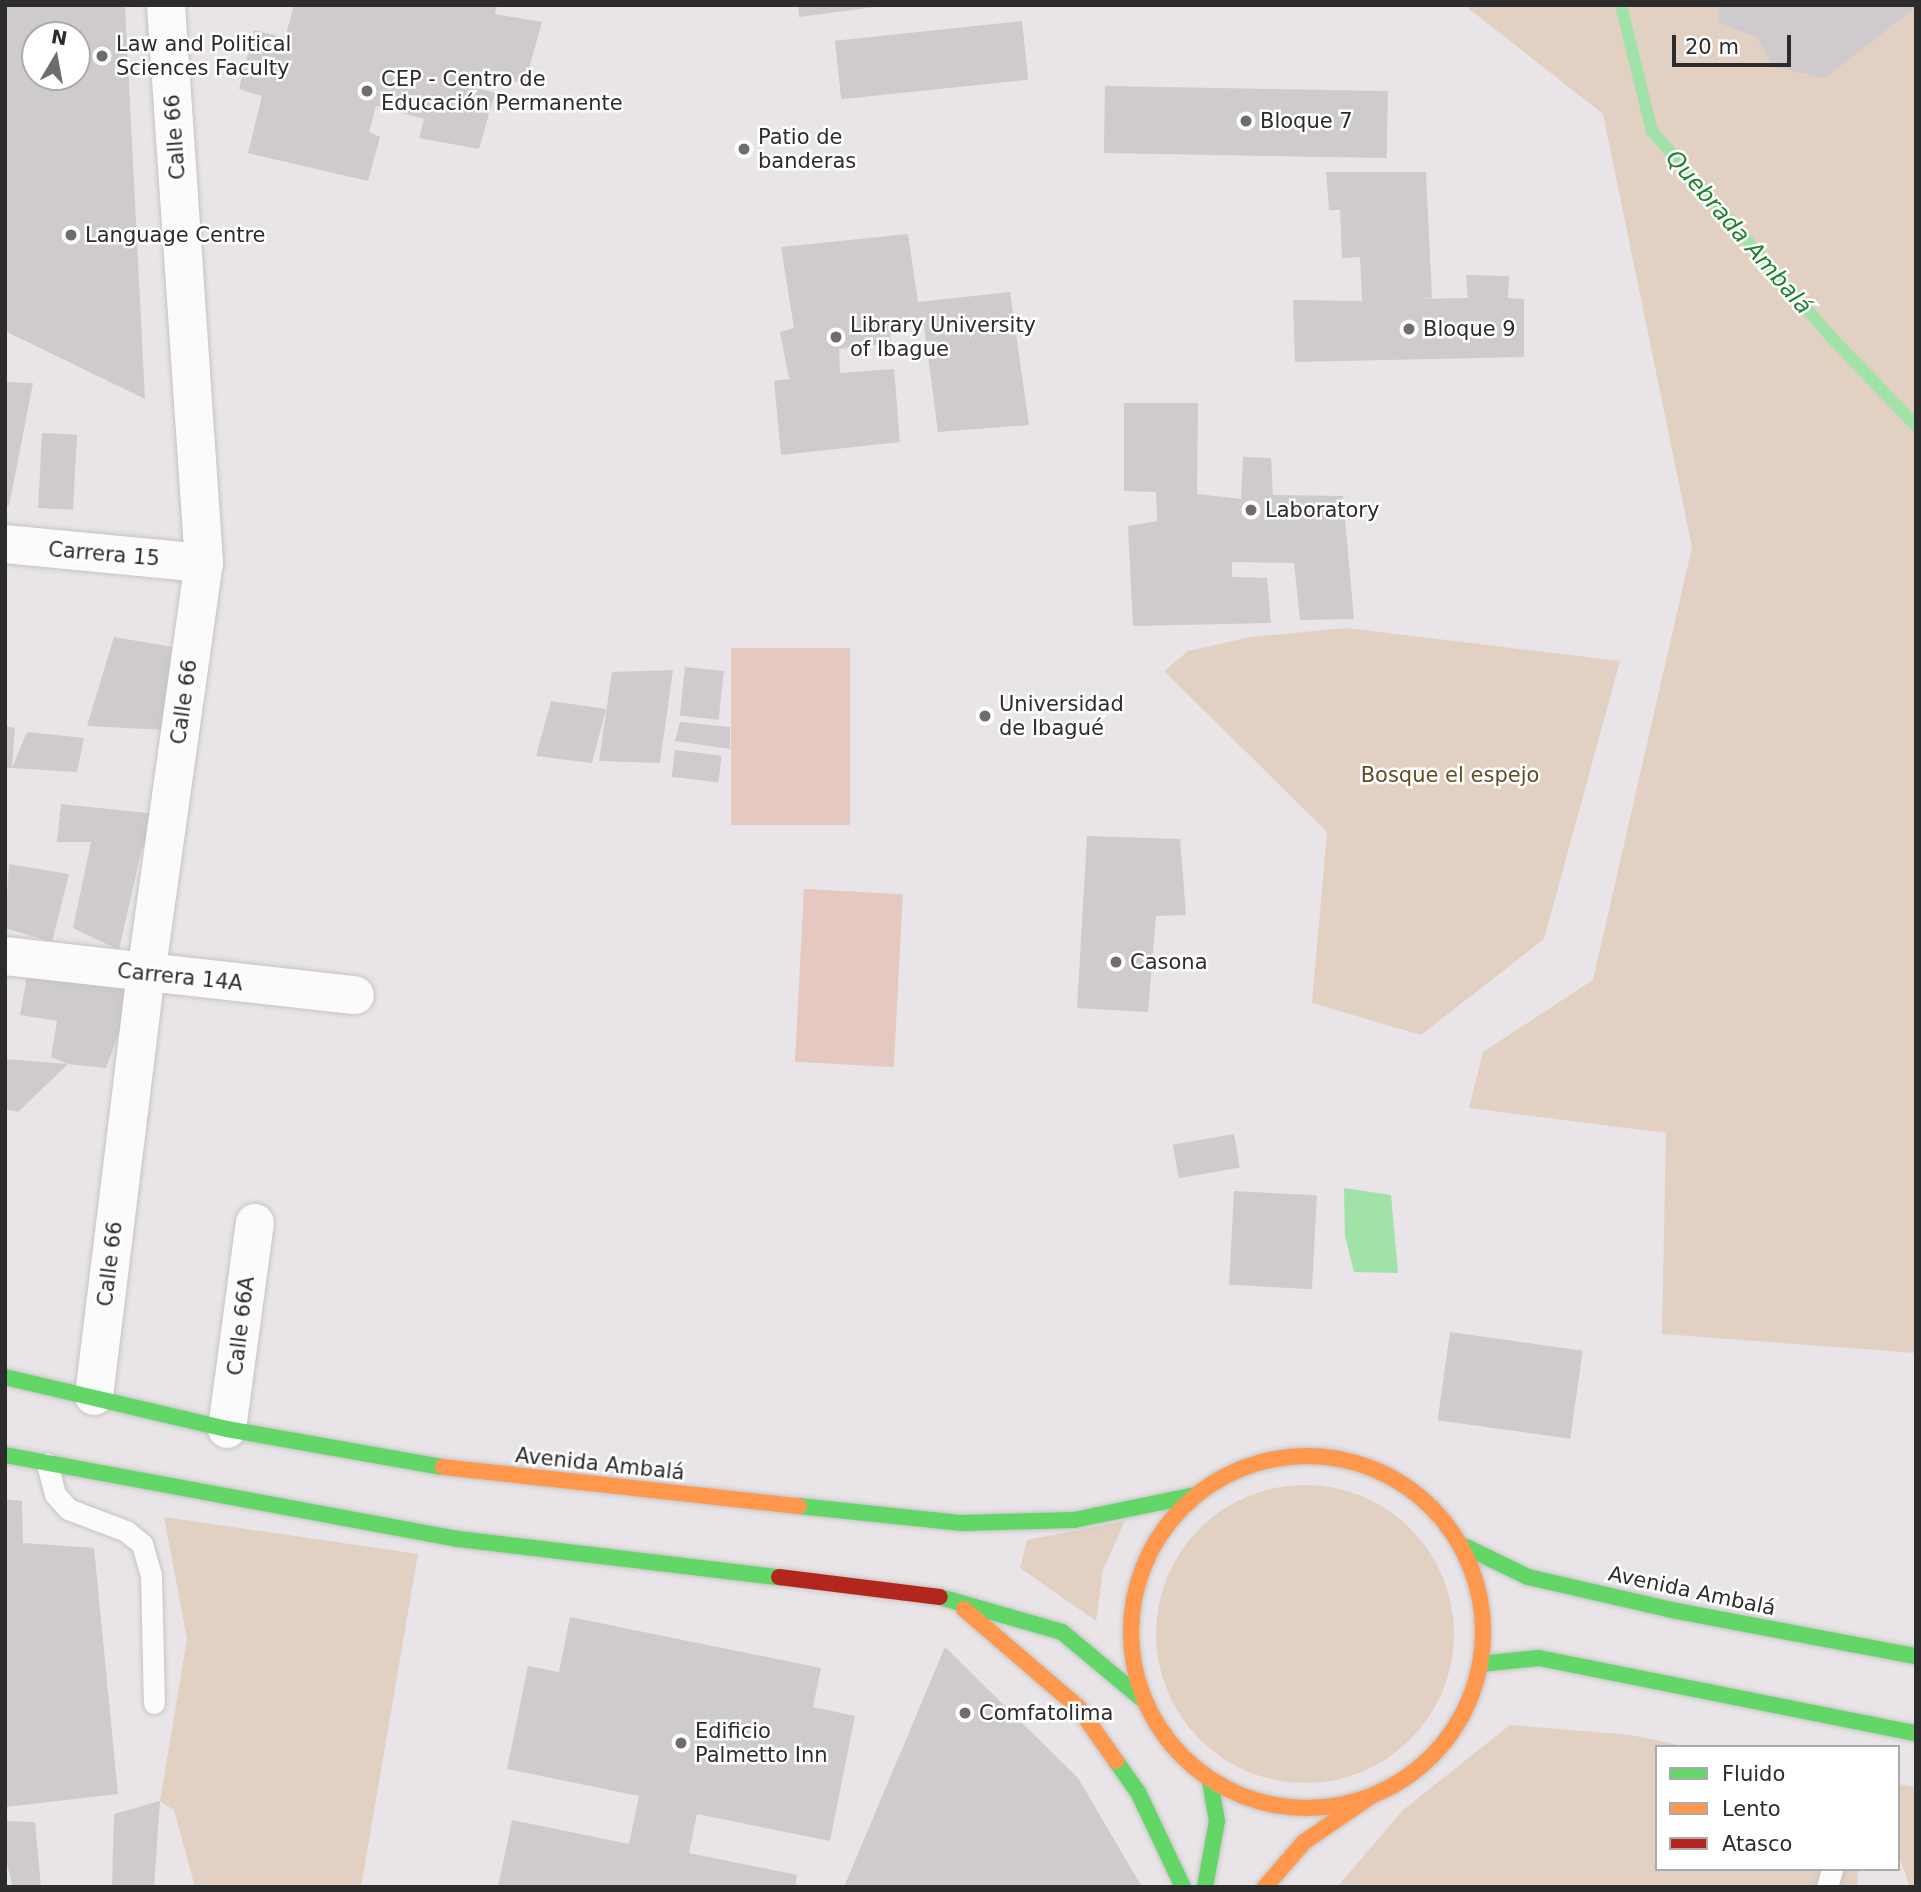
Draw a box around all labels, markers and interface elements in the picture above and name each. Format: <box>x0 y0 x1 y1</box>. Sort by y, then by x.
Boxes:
north arrow <box>21 21 91 91</box>
scale bar <box>1676 21 1795 65</box>
text: N <box>50 25 69 50</box>
place label: Law and Political Sciences Faculty <box>116 31 291 81</box>
text: 20 m <box>1685 35 1739 59</box>
marker: Law and Political Sciences Faculty <box>94 48 110 64</box>
place label: CEP - Centro de Educación Permanente <box>381 66 623 116</box>
marker: CEP - Centro de Educación Permanente <box>359 83 375 99</box>
street label: Calle 66 <box>159 93 191 181</box>
place label: Bloque 7 <box>1260 108 1353 134</box>
marker: Bloque 7 <box>1238 113 1254 129</box>
place label: Patio de banderas <box>758 124 856 174</box>
marker: Patio de banderas <box>736 141 752 157</box>
water label: Quebrada Ambalá <box>1660 144 1818 320</box>
place label: Language Centre <box>85 222 266 248</box>
marker: Language Centre <box>63 227 79 243</box>
place label: Library University of Ibague <box>850 312 1036 362</box>
place label: Bloque 9 <box>1423 316 1516 342</box>
marker: Bloque 9 <box>1401 321 1417 337</box>
marker: Library University of Ibague <box>828 329 844 345</box>
place label: Laboratory <box>1265 497 1379 523</box>
marker: Laboratory <box>1243 502 1259 518</box>
street label: Carrera 15 <box>47 537 161 571</box>
street label: Calle 66 <box>166 658 202 746</box>
place label: Universidad de Ibagué <box>999 691 1124 741</box>
marker: Universidad de Ibagué <box>977 708 993 724</box>
park label: Bosque el espejo <box>1361 762 1539 788</box>
place label: Casona <box>1130 949 1207 975</box>
marker: Casona <box>1108 954 1124 970</box>
street label: Carrera 14A <box>116 958 244 996</box>
street label: Calle 66 <box>92 1220 128 1308</box>
street label: Calle 66A <box>222 1275 260 1377</box>
street label: Avenida Ambalá <box>514 1443 686 1485</box>
street label: Avenida Ambalá <box>1606 1561 1778 1621</box>
place label: Comfatolima <box>979 1700 1113 1726</box>
marker: Comfatolima <box>957 1705 973 1721</box>
place label: Edificio Palmetto Inn <box>695 1718 828 1768</box>
marker: Edificio Palmetto Inn <box>673 1735 689 1751</box>
legend <box>1655 1745 1900 1871</box>
text: Fluido <box>1722 1762 1785 1786</box>
text: Lento <box>1722 1797 1781 1821</box>
text: Atasco <box>1722 1832 1792 1856</box>

